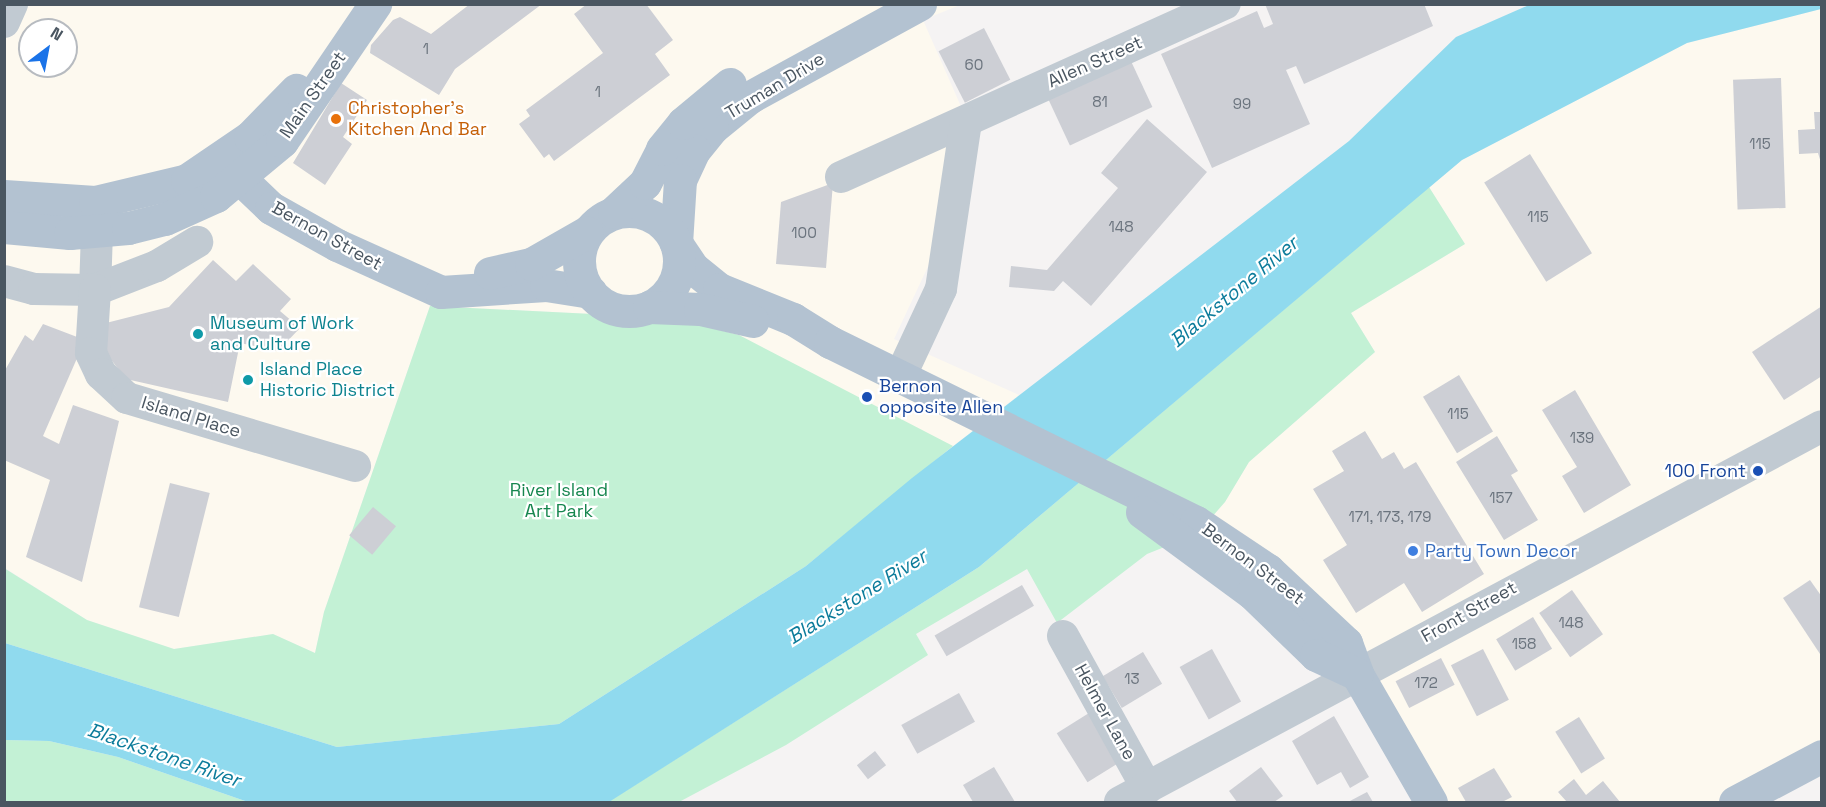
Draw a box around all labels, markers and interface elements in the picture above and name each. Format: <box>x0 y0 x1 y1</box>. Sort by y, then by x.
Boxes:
north arrow <box>18 18 78 78</box>
text: N <box>47 22 67 46</box>
street label: Allen Street <box>1044 31 1146 93</box>
house number: 1 <box>423 40 429 58</box>
street label: Main Street <box>275 47 351 143</box>
street label: Truman Drive <box>722 48 828 124</box>
house number: 60 <box>965 56 983 74</box>
house number: 1 <box>595 83 601 101</box>
house number: 81 <box>1092 93 1108 111</box>
house number: 99 <box>1233 95 1251 113</box>
place label: Christopher's Kitchen And Bar <box>348 98 487 140</box>
marker: Christopher's Kitchen And Bar <box>329 112 343 126</box>
house number: 115 <box>1749 135 1771 153</box>
street label: Bernon Street <box>268 197 386 275</box>
house number: 115 <box>1527 208 1549 226</box>
house number: 148 <box>1109 218 1133 236</box>
house number: 100 <box>791 224 817 242</box>
water label: Blackstone River <box>1165 231 1303 353</box>
place label: Museum of Work and Culture <box>210 313 354 356</box>
marker: Museum of Work and Culture <box>191 327 205 341</box>
place label: Island Place Historic District <box>260 359 395 401</box>
marker: Island Place Historic District <box>241 373 255 387</box>
place label: Bernon opposite Allen <box>879 376 1003 418</box>
marker: Bernon opposite Allen <box>860 390 874 404</box>
street label: Island Place <box>139 392 243 442</box>
house number: 115 <box>1447 405 1469 423</box>
house number: 139 <box>1570 429 1594 447</box>
place label: 100 Front <box>1664 460 1746 482</box>
marker: 100 Front <box>1751 464 1765 478</box>
park label: River Island Art Park <box>510 480 608 522</box>
house number: 157 <box>1489 489 1513 507</box>
house number: 171, 173, 179 <box>1348 508 1432 526</box>
street label: Bernon Street <box>1198 519 1308 609</box>
place label: Party Town Decor <box>1425 540 1578 562</box>
water label: Blackstone River <box>783 544 931 650</box>
marker: Party Town Decor <box>1406 544 1420 558</box>
street label: Front Street <box>1417 577 1521 647</box>
house number: 148 <box>1559 614 1583 632</box>
house number: 158 <box>1512 635 1536 653</box>
street label: Helmer Lane <box>1070 660 1140 764</box>
house number: 13 <box>1124 670 1140 688</box>
house number: 172 <box>1414 674 1438 692</box>
water label: Blackstone River <box>85 718 243 792</box>

